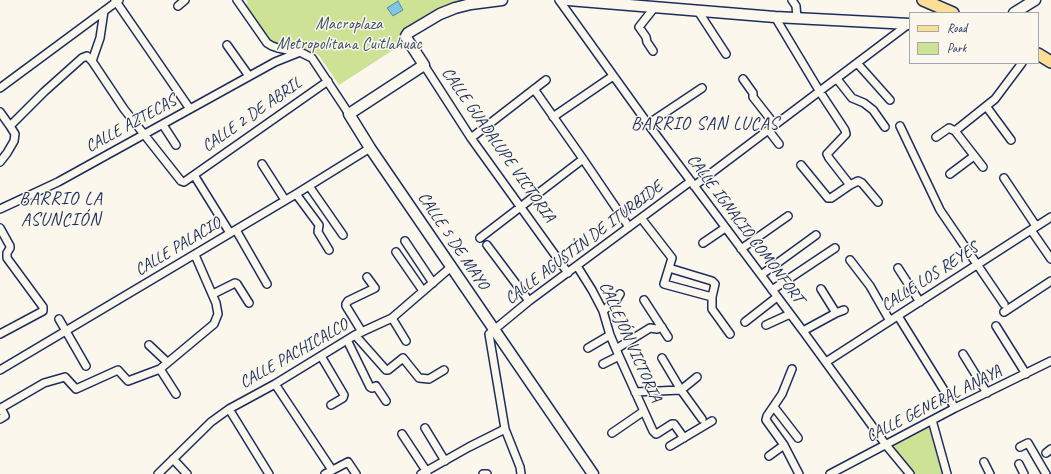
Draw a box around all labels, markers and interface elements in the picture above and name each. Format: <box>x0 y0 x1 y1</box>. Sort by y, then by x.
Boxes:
legend <box>909 12 1039 64</box>
park label: Macroplaza Metropolitana Cuitlahuac <box>277 15 421 55</box>
text: Road <box>947 20 967 36</box>
text: Park <box>947 40 966 56</box>
street label: CALLE GUADALUPE VICTORIA <box>437 64 559 226</box>
street label: CALLE 2 DE ABRIL <box>198 73 306 157</box>
street label: CALLE AZTECAS <box>82 91 180 157</box>
district label: BARRIO SAN LUCAS <box>632 113 778 135</box>
street label: CALLE IGNACIO COMONFORT <box>682 150 808 308</box>
street label: CALLE AGUSTÍN DE ITURBIDE <box>501 177 667 309</box>
district label: BARRIO LA ASUNCIÓN <box>20 188 102 230</box>
street label: CALLE 5 DE MAYO <box>413 188 493 294</box>
street label: CALLE PALACIO <box>131 213 225 281</box>
street label: CALLE LOS REYES <box>878 238 982 316</box>
street label: CALLEJÓN VICTORIA <box>594 279 666 405</box>
street label: CALLE PACHICALCO <box>236 315 352 393</box>
street label: CALLE GENERAL ANAYA <box>863 361 1005 447</box>

